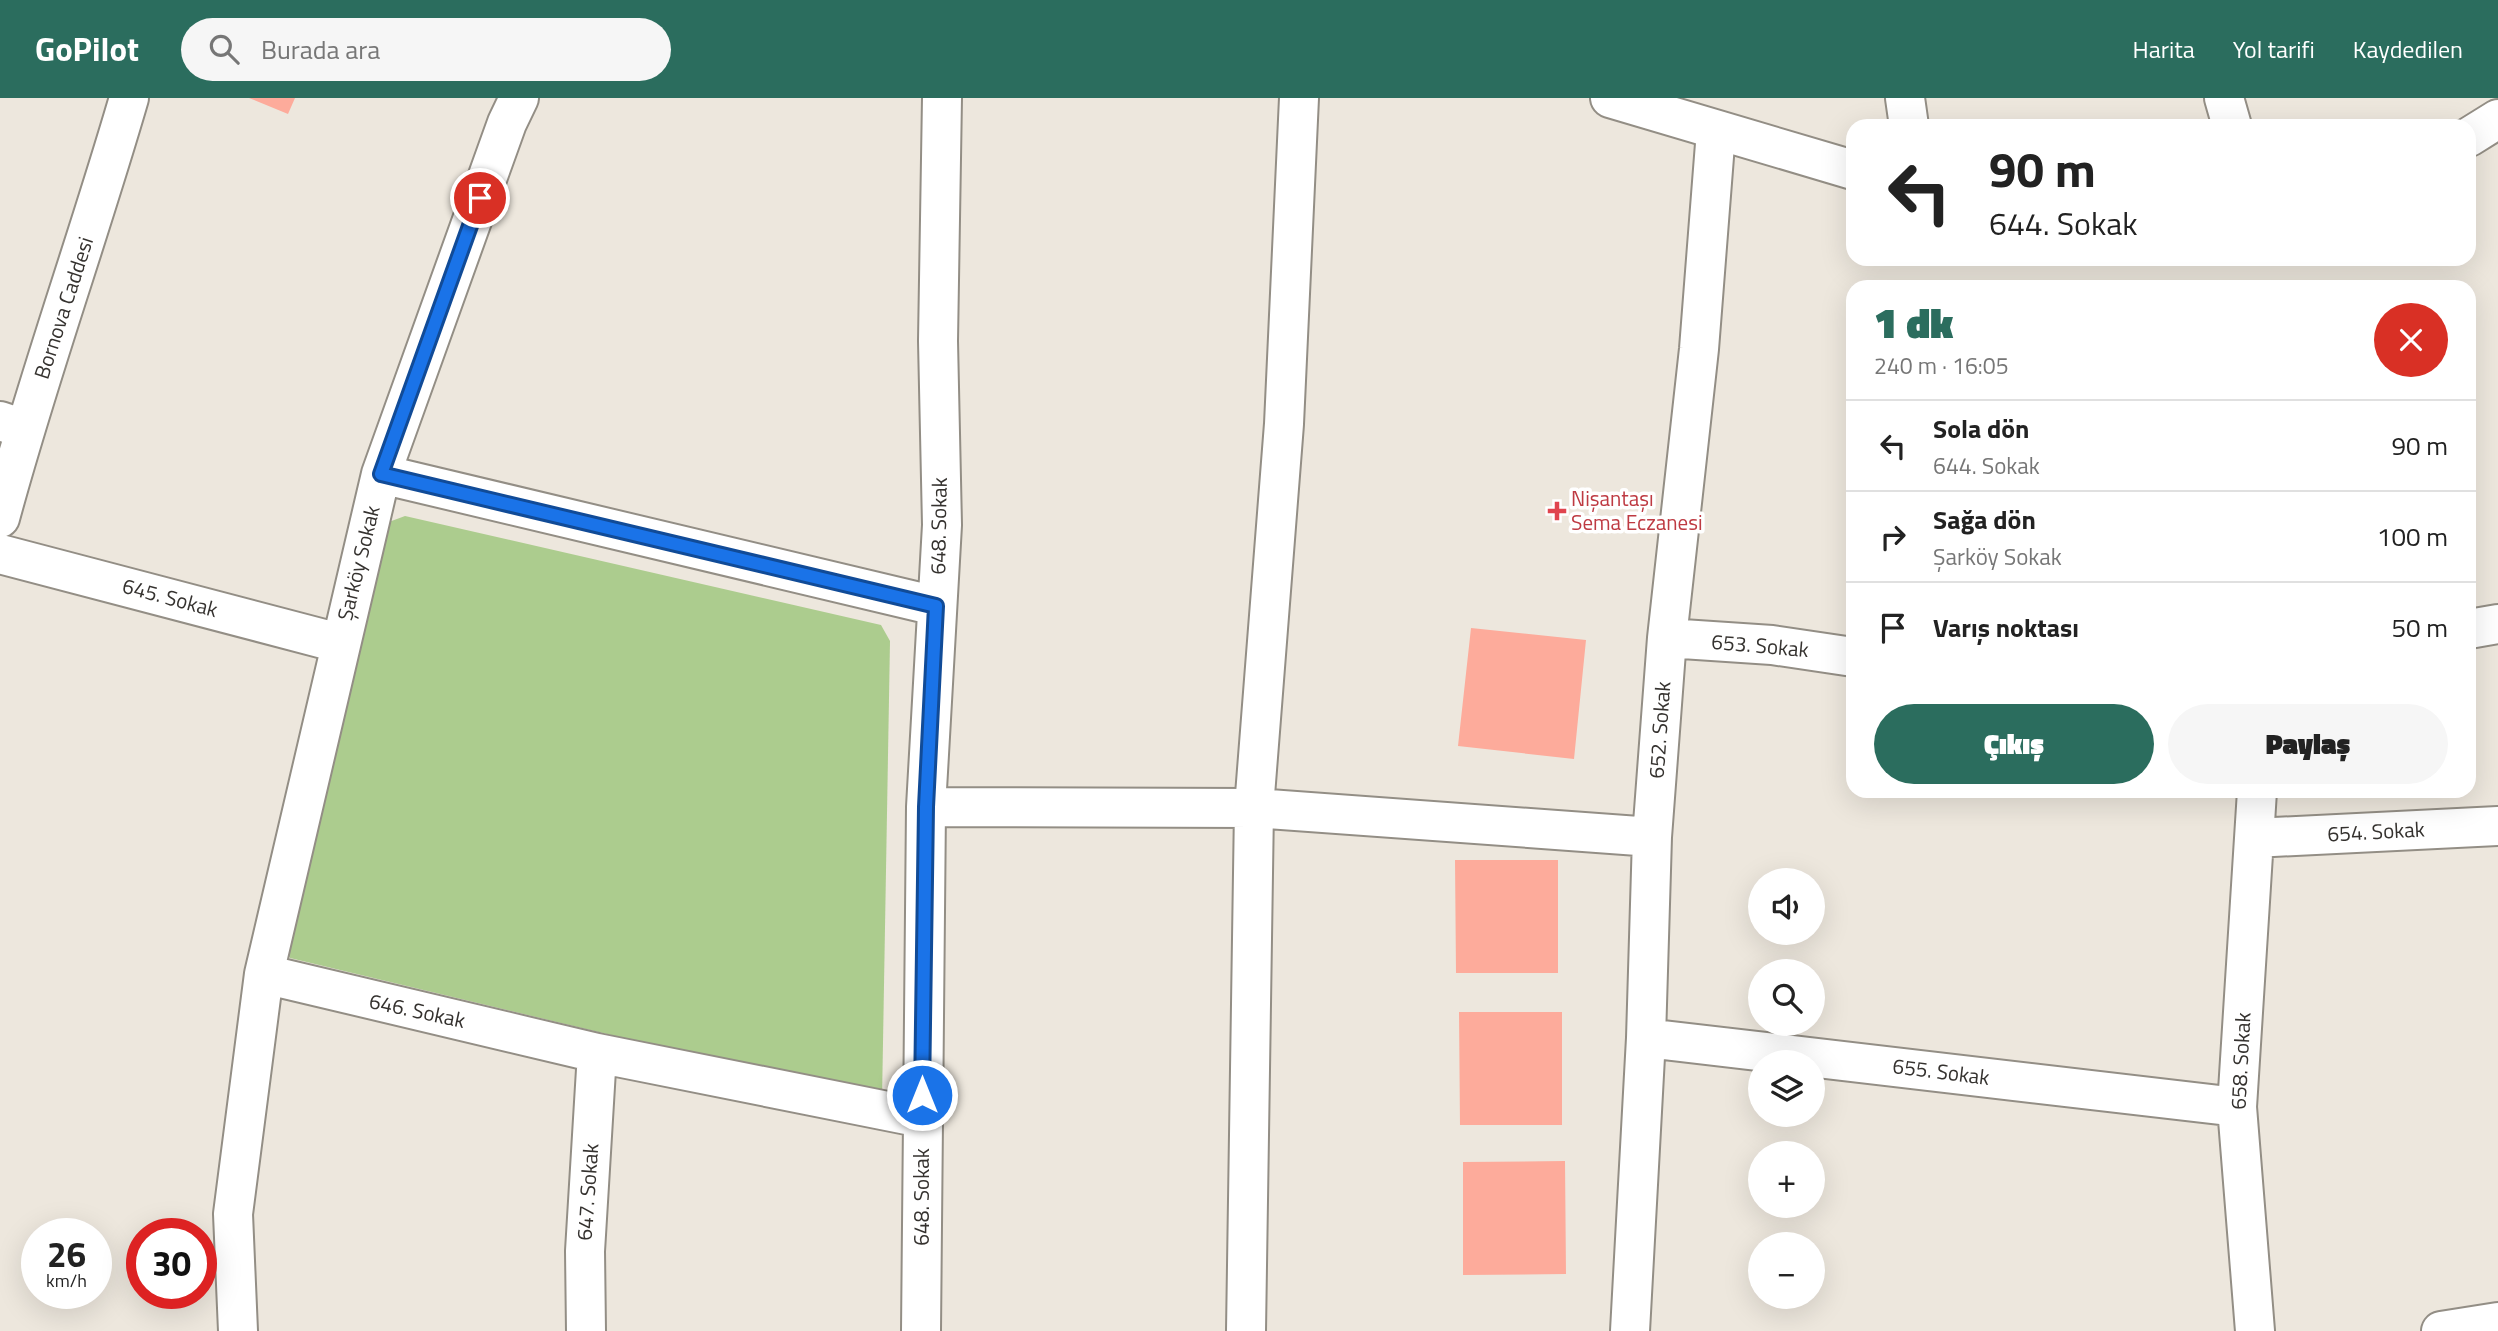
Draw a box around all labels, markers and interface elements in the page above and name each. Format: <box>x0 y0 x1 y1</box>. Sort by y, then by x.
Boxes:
search box <box>181 18 671 81</box>
text: GoPilot <box>35 24 139 74</box>
icon: search <box>205 30 243 68</box>
text: Burada ara <box>261 30 380 69</box>
text: Harita <box>2133 31 2195 67</box>
text: Yol tarifi <box>2233 31 2315 67</box>
text: Kaydedilen <box>2353 31 2463 67</box>
text: 90 m <box>1989 131 2096 206</box>
icon: left <box>1874 147 1965 238</box>
pin <box>450 168 510 228</box>
icon: arrive <box>461 179 499 217</box>
text: 644. Sokak <box>1989 199 2138 247</box>
street label: Bornova Caddesi <box>25 233 101 383</box>
text: 1 dk <box>1874 290 1953 354</box>
button: close <box>2374 303 2448 377</box>
text: 240 m · 16:05 <box>1874 348 2009 383</box>
text: Sola dön <box>1933 409 2030 448</box>
text: 90 m <box>2391 426 2448 465</box>
icon: left <box>1874 427 1912 465</box>
text: 644. Sokak <box>1933 448 2040 483</box>
street label: 648. Sokak <box>921 477 955 575</box>
place label: Nişantaşı Sema Eczanesi <box>1571 482 1703 538</box>
text: Sağa dön <box>1933 500 2036 539</box>
street label: Şarköy Sokak <box>328 502 388 624</box>
marker: Nişantaşı Sema Eczanesi <box>1549 503 1565 519</box>
text: 100 m <box>2377 517 2448 556</box>
icon: right <box>1874 518 1912 556</box>
text: Şarköy Sokak <box>1933 539 2062 574</box>
street label: 645. Sokak <box>119 569 221 625</box>
text: Varış noktası <box>1933 608 2079 647</box>
text: 50 m <box>2391 608 2448 647</box>
icon: arrive <box>1874 609 1912 647</box>
street label: 653. Sokak <box>1710 625 1810 665</box>
street label: 652. Sokak <box>1640 680 1678 780</box>
button: Çıkış <box>1874 704 2154 784</box>
button: Paylaş <box>2168 704 2448 784</box>
street label: 654. Sokak <box>2326 812 2425 850</box>
map controls <box>1748 868 1825 1309</box>
button: sound <box>1748 868 1825 945</box>
button: search <box>1748 959 1825 1036</box>
street label: 646. Sokak <box>366 984 468 1036</box>
street label: 658. Sokak <box>2221 1011 2259 1110</box>
street label: 655. Sokak <box>1891 1049 1991 1093</box>
button: layers <box>1748 1050 1825 1127</box>
position arrow <box>885 1058 959 1132</box>
button: + <box>1748 1141 1825 1218</box>
street label: 647. Sokak <box>568 1142 606 1242</box>
street label: 648. Sokak <box>905 1148 937 1246</box>
speed limit sign: 30 <box>126 1218 217 1309</box>
text: 26 <box>47 1227 86 1281</box>
button: − <box>1748 1232 1825 1309</box>
text: km/h <box>46 1267 87 1294</box>

